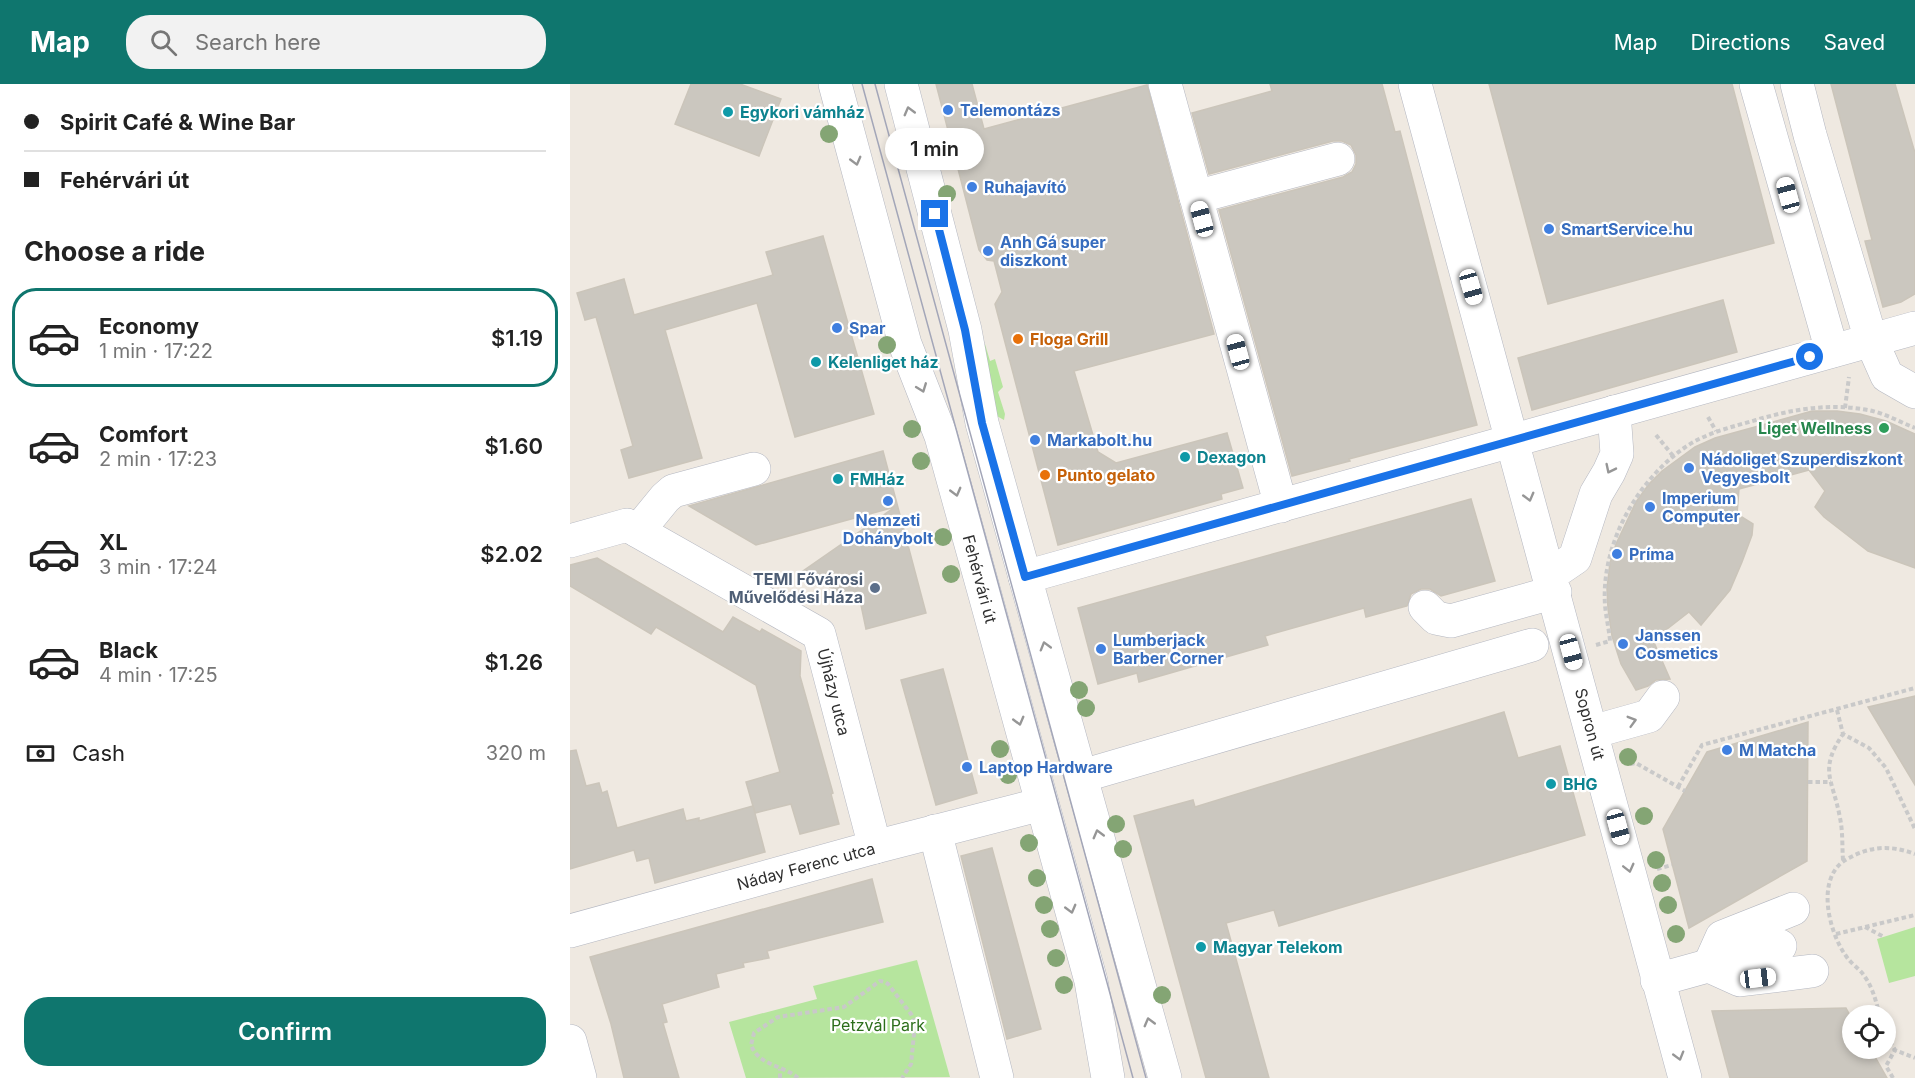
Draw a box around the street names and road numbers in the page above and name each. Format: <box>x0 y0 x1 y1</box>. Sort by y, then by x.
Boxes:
street label: Fehérvári út <box>959 533 1001 625</box>
street label: Újházy utca <box>813 646 855 738</box>
street label: Sopron út <box>1571 686 1609 762</box>
street label: Náday Ferenc utca <box>735 838 877 894</box>

